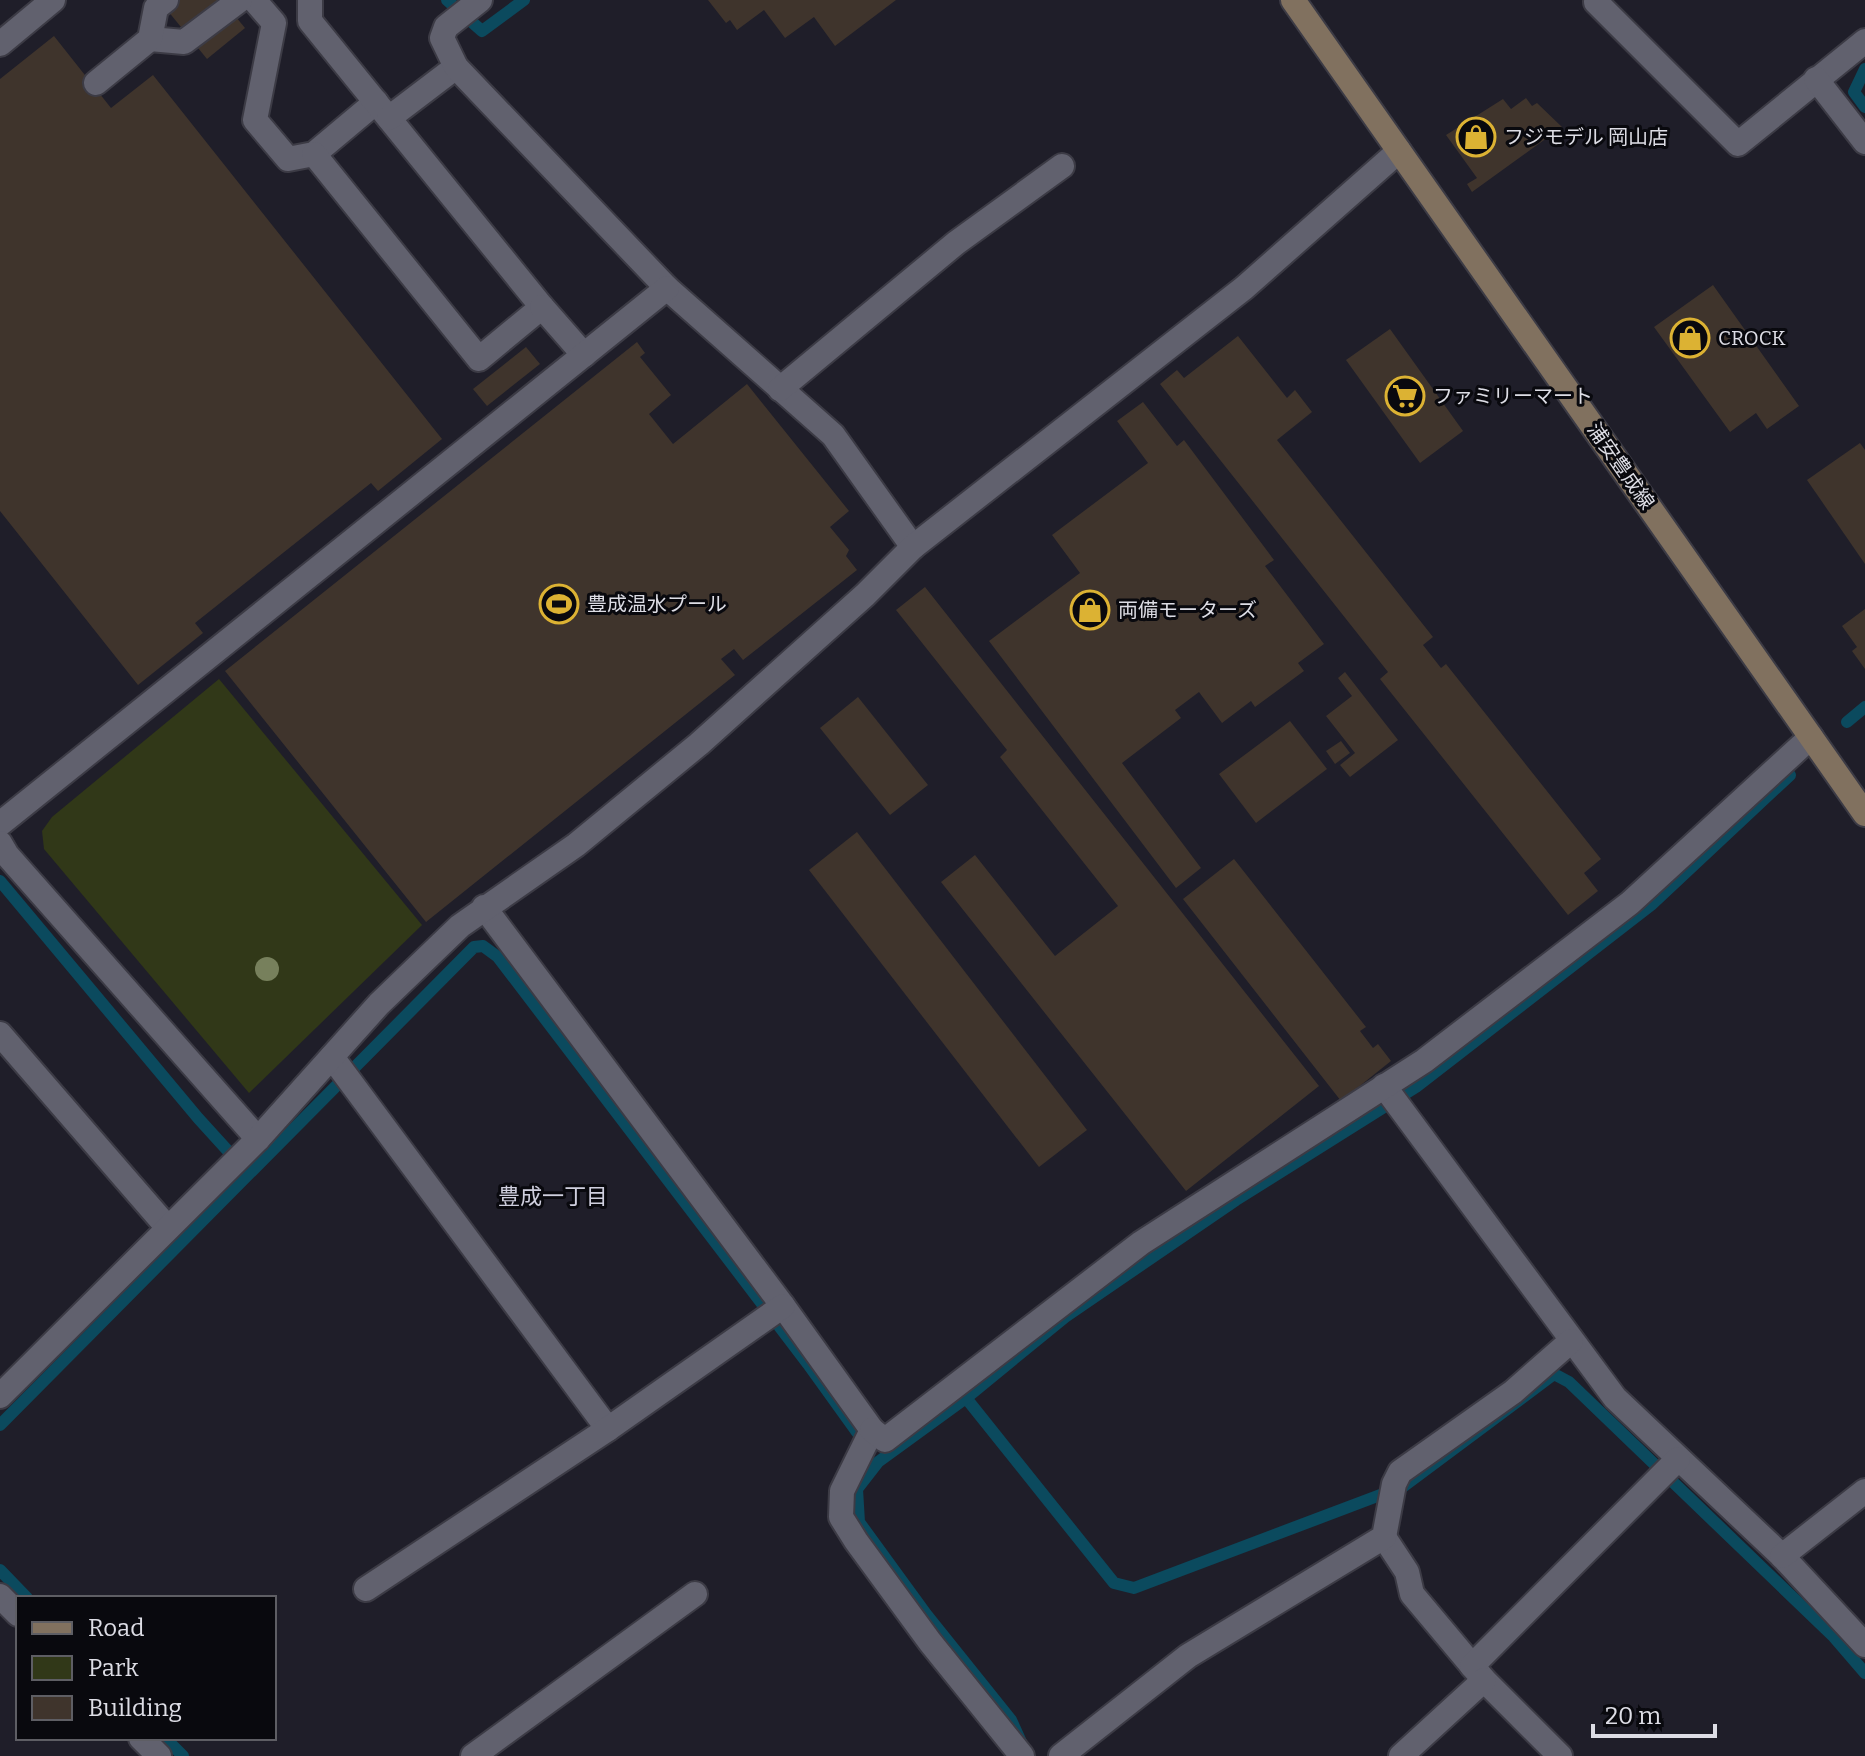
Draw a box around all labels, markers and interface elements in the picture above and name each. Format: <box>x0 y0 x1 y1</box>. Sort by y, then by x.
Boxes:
shop icon: フジモデル 岡山店 <box>1455 116 1497 158</box>
place label: フジモデル 岡山店 <box>1504 125 1668 149</box>
shop icon: CROCK <box>1669 317 1711 359</box>
place label: CROCK <box>1718 326 1786 350</box>
supermarket icon: ファミリーマート <box>1384 375 1426 417</box>
place label: ファミリーマート <box>1433 384 1593 408</box>
street label: 浦安豊成線 <box>1582 418 1660 514</box>
sports icon: 豊成温水プール <box>538 583 580 625</box>
shop icon: 両備モーターズ <box>1069 589 1111 631</box>
place label: 豊成温水プール <box>587 592 727 616</box>
place label: 両備モーターズ <box>1118 598 1257 622</box>
district label: 豊成一丁目 <box>498 1183 608 1210</box>
legend <box>16 1596 276 1740</box>
text: Road <box>88 1614 144 1642</box>
text: Park <box>88 1654 139 1682</box>
scale bar <box>1593 1688 1715 1738</box>
text: Building <box>88 1694 182 1722</box>
text: 20 m <box>1605 1702 1661 1730</box>

